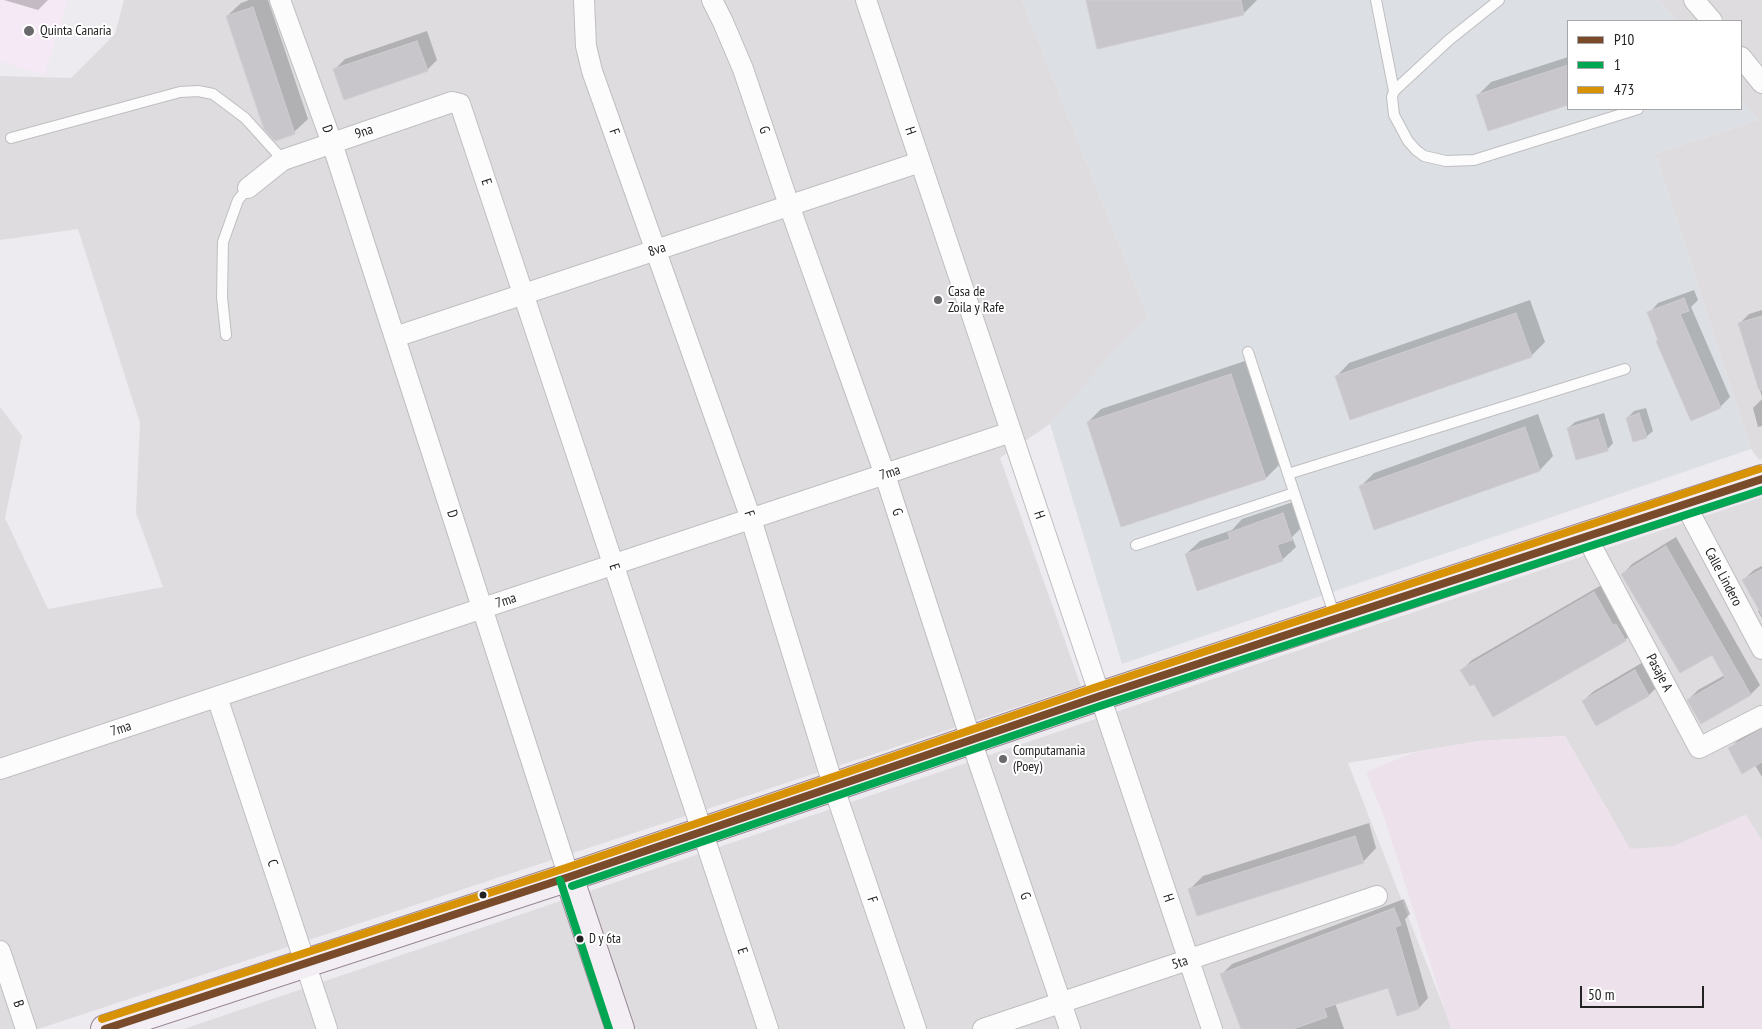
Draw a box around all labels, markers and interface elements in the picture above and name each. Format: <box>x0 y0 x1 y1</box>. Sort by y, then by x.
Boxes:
legend <box>1567 20 1742 110</box>
place label: Quinta Canaria <box>40 23 111 39</box>
marker: Quinta Canaria <box>22 24 36 38</box>
text: P10 <box>1614 30 1634 49</box>
text: 1 <box>1614 55 1621 74</box>
text: 473 <box>1614 80 1634 99</box>
street label: 9na <box>353 121 375 143</box>
street label: D <box>318 123 336 135</box>
street label: G <box>755 124 773 136</box>
street label: H <box>901 125 919 137</box>
street label: F <box>605 126 623 138</box>
street label: E <box>477 177 495 187</box>
street label: 8va <box>646 239 668 261</box>
place label: Casa de Zoila y Rafe <box>948 284 1004 316</box>
marker: Casa de Zoila y Rafe <box>932 294 944 306</box>
street label: 7ma <box>878 462 902 484</box>
street label: G <box>888 506 906 518</box>
street label: D <box>443 508 461 520</box>
street label: F <box>740 509 758 519</box>
street label: H <box>1030 509 1048 521</box>
street label: Calle Lindero <box>1701 545 1745 609</box>
street label: E <box>605 562 623 572</box>
street label: 7ma <box>494 590 518 612</box>
street label: Pasaje A <box>1642 651 1676 695</box>
street label: 7ma <box>109 718 133 740</box>
place label: Computamania (Poey) <box>1013 743 1085 776</box>
marker: Computamania (Poey) <box>997 753 1009 765</box>
street label: C <box>263 857 281 869</box>
unlabelled marker <box>478 890 488 900</box>
street label: G <box>1016 890 1034 902</box>
street label: H <box>1159 892 1177 904</box>
street label: F <box>863 895 881 905</box>
place label: D y 6ta <box>589 931 621 947</box>
marker: D y 6ta <box>575 934 585 944</box>
street label: E <box>733 946 751 956</box>
street label: 5ta <box>1170 952 1190 974</box>
scale bar <box>1582 976 1706 1008</box>
text: 50 m <box>1588 985 1614 1004</box>
street label: B <box>9 998 27 1010</box>

